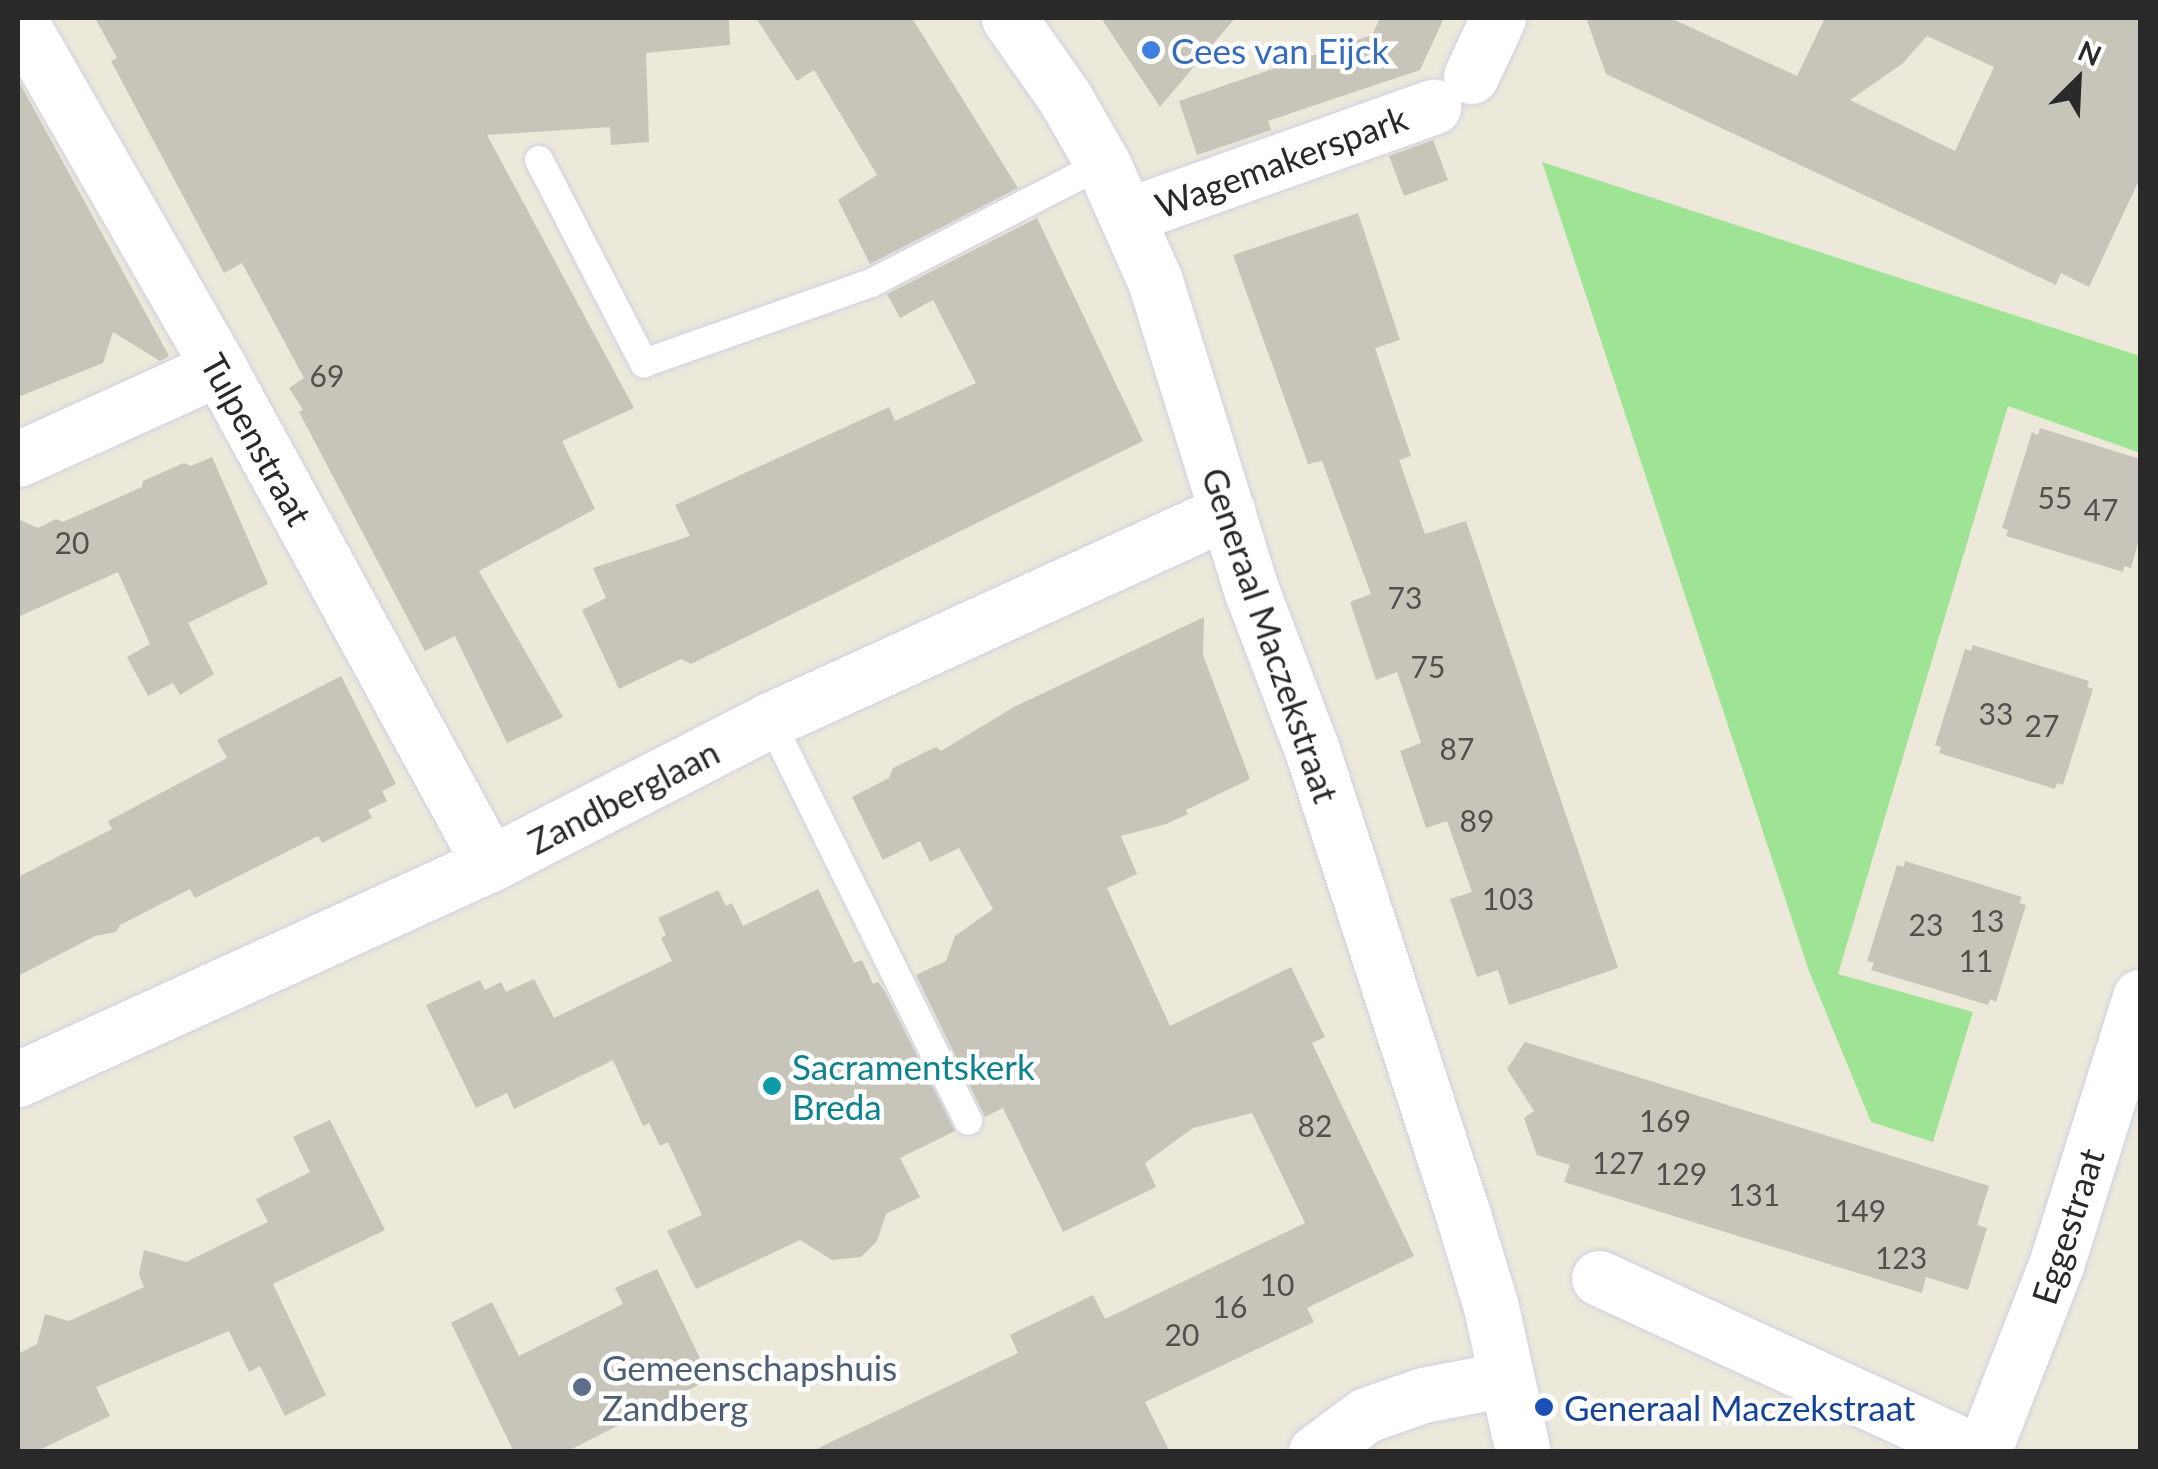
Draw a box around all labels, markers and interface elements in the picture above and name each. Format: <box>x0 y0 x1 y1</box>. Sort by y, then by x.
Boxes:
place label: Cees van Eijck <box>1171 29 1390 71</box>
north arrow <box>2028 30 2128 130</box>
text: N <box>2073 33 2107 73</box>
marker: Cees van Eijck <box>1140 39 1162 61</box>
street label: Wagemakerspark <box>1149 96 1413 226</box>
street label: Tulpenstraat <box>193 346 321 532</box>
house number: 69 <box>310 357 344 393</box>
street label: Generaal Maczekstraat <box>1194 462 1348 808</box>
house number: 55 <box>2038 479 2072 515</box>
house number: 47 <box>2084 491 2118 527</box>
house number: 20 <box>55 524 89 560</box>
house number: 73 <box>1388 579 1422 615</box>
house number: 75 <box>1411 648 1445 684</box>
house number: 33 <box>1979 695 2013 731</box>
house number: 27 <box>2025 707 2059 743</box>
street label: Zandberglaan <box>521 730 725 862</box>
house number: 87 <box>1440 730 1474 766</box>
house number: 89 <box>1460 802 1494 838</box>
house number: 103 <box>1482 880 1534 916</box>
house number: 13 <box>1970 902 2004 938</box>
house number: 23 <box>1909 906 1943 942</box>
house number: 11 <box>1959 942 1993 978</box>
place label: Sacramentskerk Breda <box>792 1045 1035 1127</box>
marker: Sacramentskerk Breda <box>761 1075 783 1097</box>
house number: 169 <box>1639 1102 1691 1138</box>
house number: 82 <box>1298 1107 1332 1143</box>
street label: Eggestraat <box>2022 1143 2112 1309</box>
house number: 127 <box>1592 1144 1644 1180</box>
house number: 129 <box>1655 1155 1707 1191</box>
house number: 131 <box>1728 1176 1780 1212</box>
house number: 149 <box>1834 1192 1886 1228</box>
house number: 123 <box>1875 1239 1927 1275</box>
house number: 10 <box>1260 1266 1294 1302</box>
house number: 16 <box>1213 1288 1247 1324</box>
house number: 20 <box>1165 1316 1199 1352</box>
place label: Gemeenschapshuis Zandberg <box>602 1346 897 1428</box>
marker: Gemeenschapshuis Zandberg <box>571 1376 593 1398</box>
place label: Generaal Maczekstraat <box>1564 1386 1915 1428</box>
marker: Generaal Maczekstraat <box>1533 1396 1555 1418</box>

